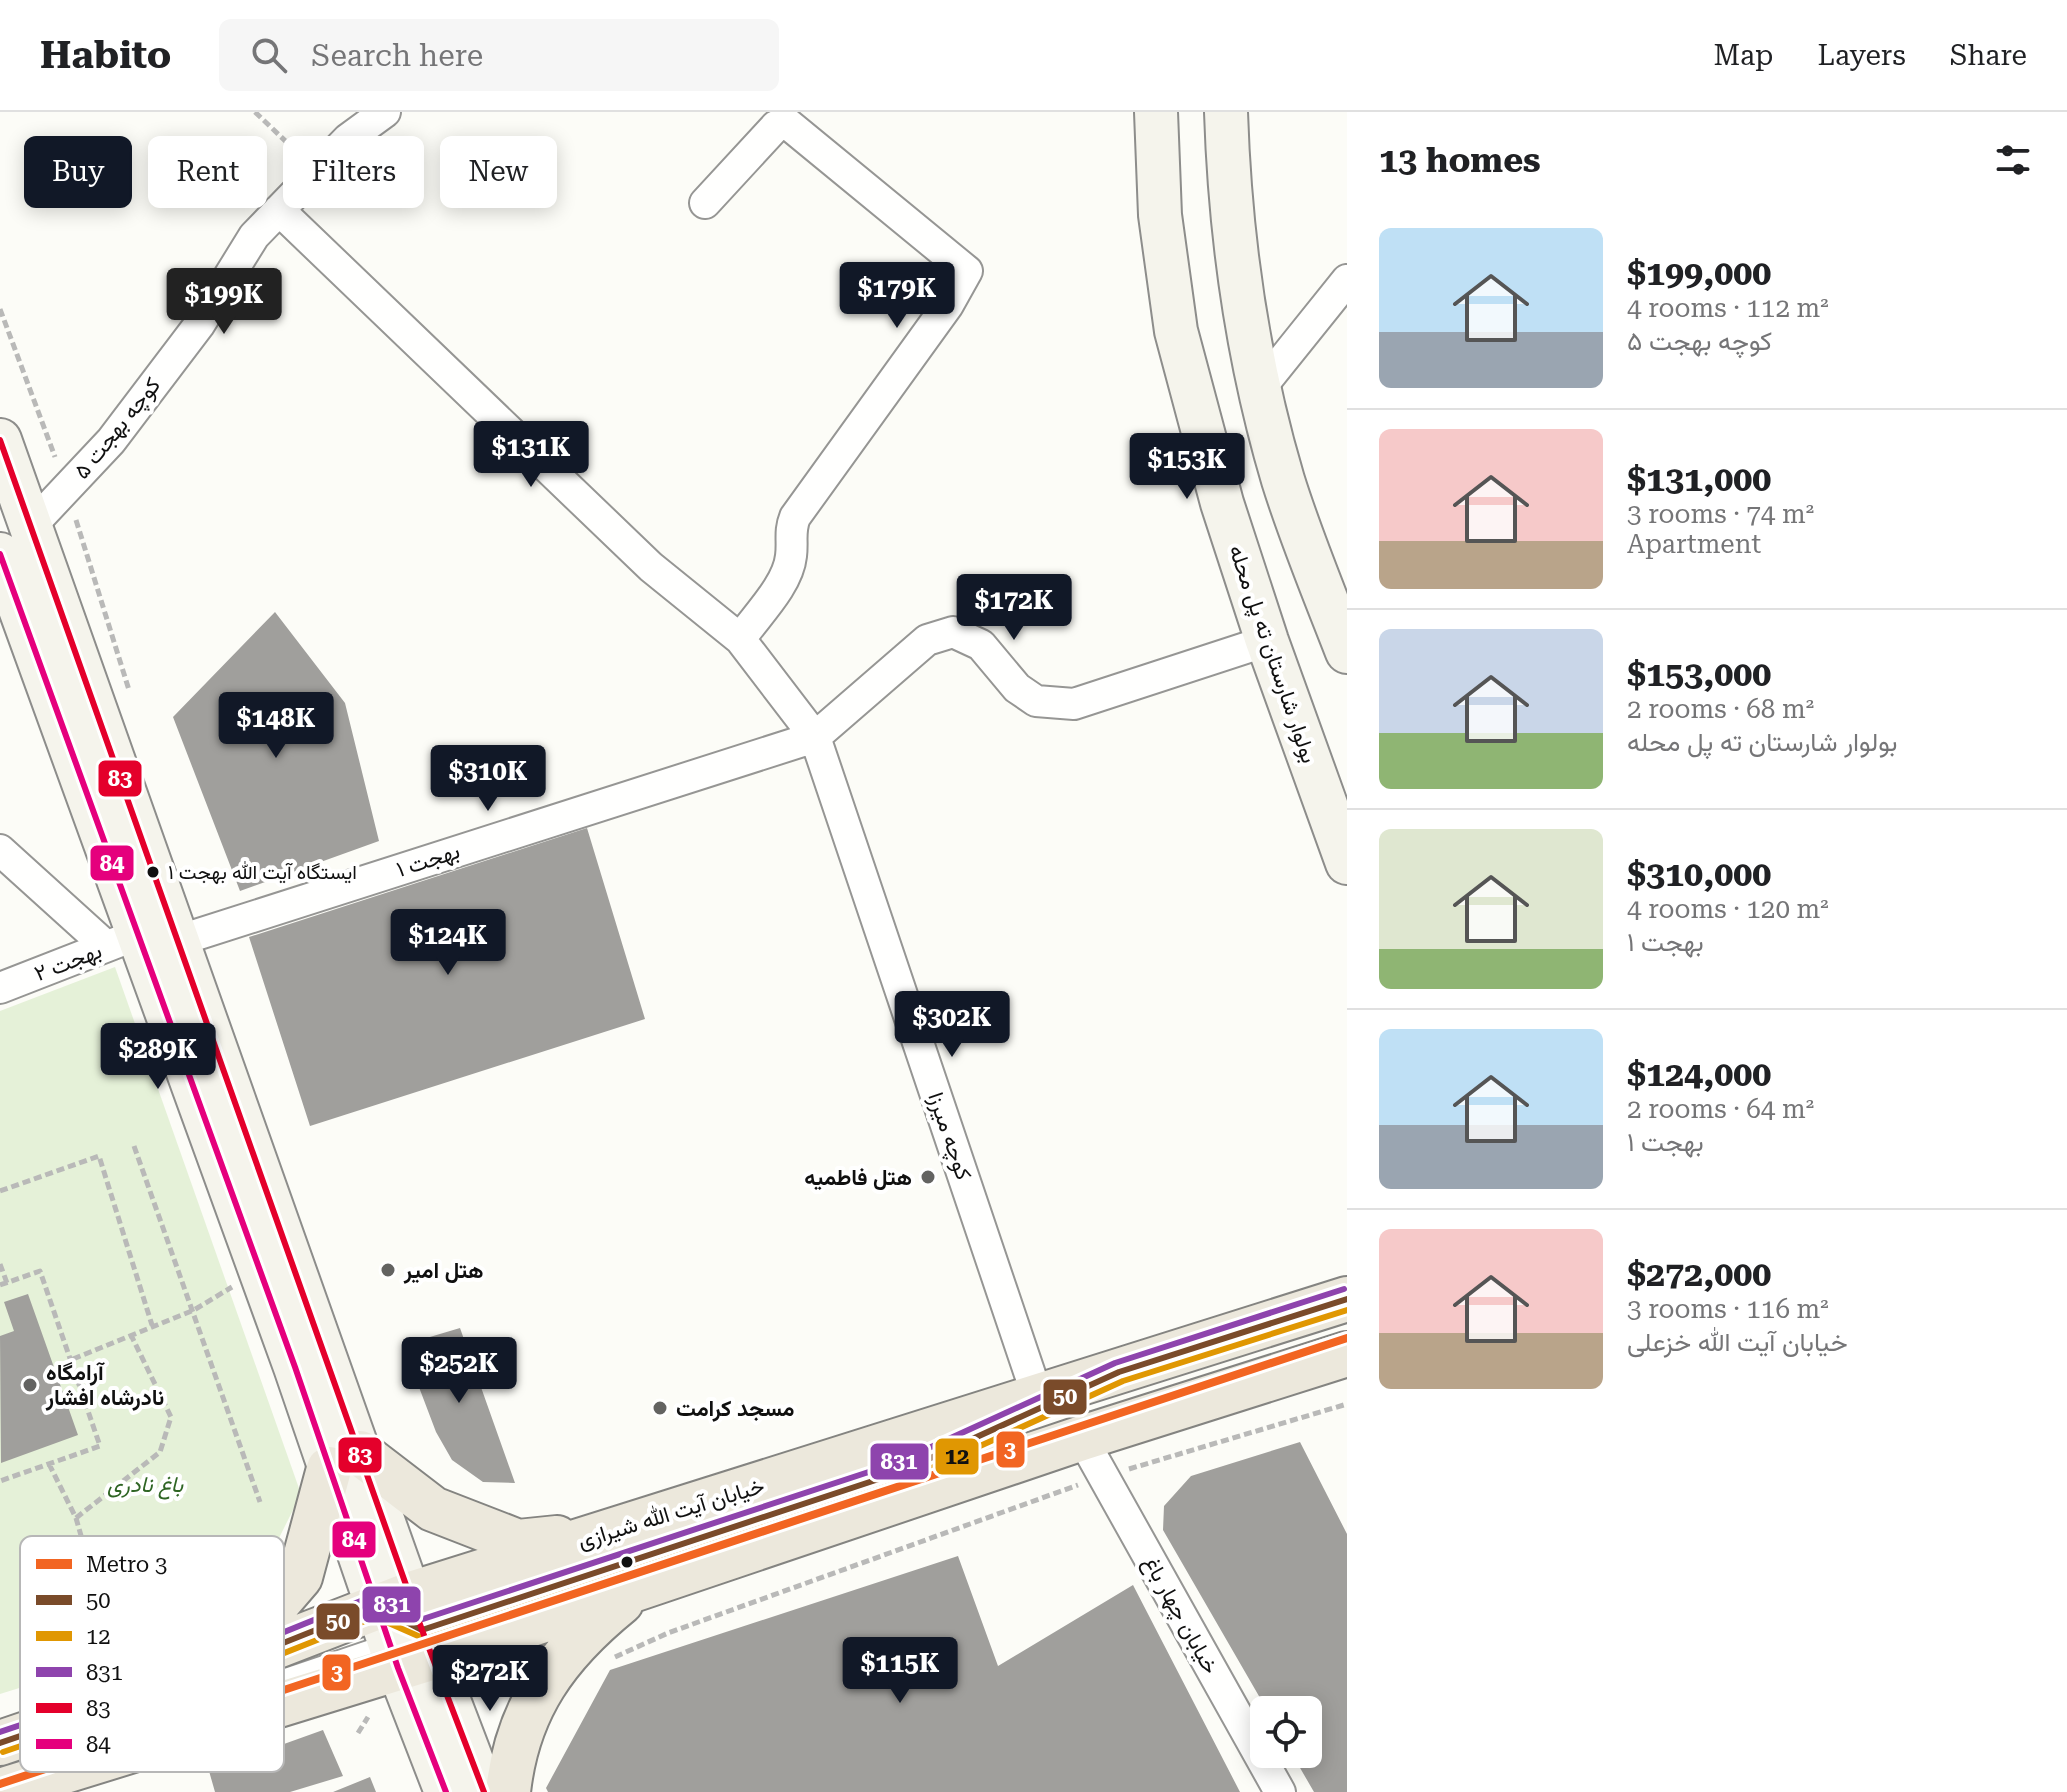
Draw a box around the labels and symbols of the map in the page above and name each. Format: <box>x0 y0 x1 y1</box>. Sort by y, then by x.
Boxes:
pin: $179K <box>841 262 953 330</box>
pin: $199K <box>168 268 280 336</box>
street label: کوچه بهجت ۵ <box>69 372 167 485</box>
pin: $131K <box>475 421 587 489</box>
pin: $153K <box>1131 433 1243 501</box>
street label: بولوار شارستان ته پل محله <box>1222 542 1322 767</box>
pin: $172K <box>958 574 1070 642</box>
pin: $148K <box>220 692 332 760</box>
pin: $310K <box>432 745 544 813</box>
line badge: 83 <box>97 759 143 798</box>
text: 83 <box>108 766 132 791</box>
street label: بهجت ۱ <box>393 838 463 883</box>
line badge: 84 <box>89 844 135 882</box>
text: 84 <box>100 851 125 876</box>
place label: ایستگاه آیت الله بهجت ۱ <box>168 860 357 885</box>
marker: ایستگاه آیت الله بهجت ۱ <box>145 864 161 880</box>
pin: $124K <box>392 909 504 977</box>
street label: بهجت ۲ <box>31 938 105 987</box>
pin: $302K <box>896 991 1008 1059</box>
pin: $289K <box>102 1023 214 1091</box>
street label: کوچه میرزا <box>921 1089 977 1184</box>
place label: هتل فاطمیه <box>804 1165 912 1190</box>
marker: هتل فاطمیه <box>919 1168 937 1186</box>
place label: هتل امیر <box>403 1258 484 1284</box>
marker: هتل امیر <box>379 1261 397 1279</box>
pin: $252K <box>403 1337 515 1405</box>
place label: آرامگاه نادرشاه افشار <box>45 1360 164 1411</box>
marker: آرامگاه نادرشاه افشار <box>21 1376 39 1394</box>
line badge: 50 <box>1042 1378 1088 1416</box>
text: 50 <box>1053 1384 1077 1409</box>
place label: مسجد کرامت <box>676 1396 795 1422</box>
marker: مسجد کرامت <box>651 1399 669 1417</box>
line badge: 3 <box>995 1430 1026 1469</box>
line badge: 83 <box>337 1436 383 1474</box>
line badge: 12 <box>934 1437 980 1476</box>
text: 3 <box>1004 1437 1016 1462</box>
line badge: 831 <box>869 1442 930 1481</box>
text: 83 <box>348 1443 372 1468</box>
text: 12 <box>945 1444 969 1469</box>
text: 831 <box>881 1449 917 1474</box>
park label: باغ نادری <box>107 1472 184 1500</box>
street label: خیابان آیت الله شیرازی <box>574 1472 768 1554</box>
line badge: 84 <box>331 1520 377 1559</box>
text: 84 <box>342 1527 367 1552</box>
legend <box>20 1536 284 1772</box>
text: Metro 3 <box>86 1552 167 1577</box>
street label: خیابان چهار باغ <box>1137 1552 1224 1679</box>
unlabelled marker <box>619 1554 635 1570</box>
line badge: 831 <box>361 1585 422 1624</box>
text: 50 <box>86 1588 111 1613</box>
text: 831 <box>374 1592 410 1617</box>
line badge: 50 <box>315 1602 361 1641</box>
text: 50 <box>326 1609 350 1634</box>
text: 12 <box>86 1624 111 1649</box>
pin: $115K <box>844 1637 956 1705</box>
pin: $272K <box>434 1645 546 1713</box>
line badge: 3 <box>321 1653 352 1692</box>
text: 831 <box>86 1660 123 1685</box>
text: 3 <box>331 1660 343 1685</box>
text: 83 <box>86 1696 111 1721</box>
text: 84 <box>86 1732 111 1757</box>

